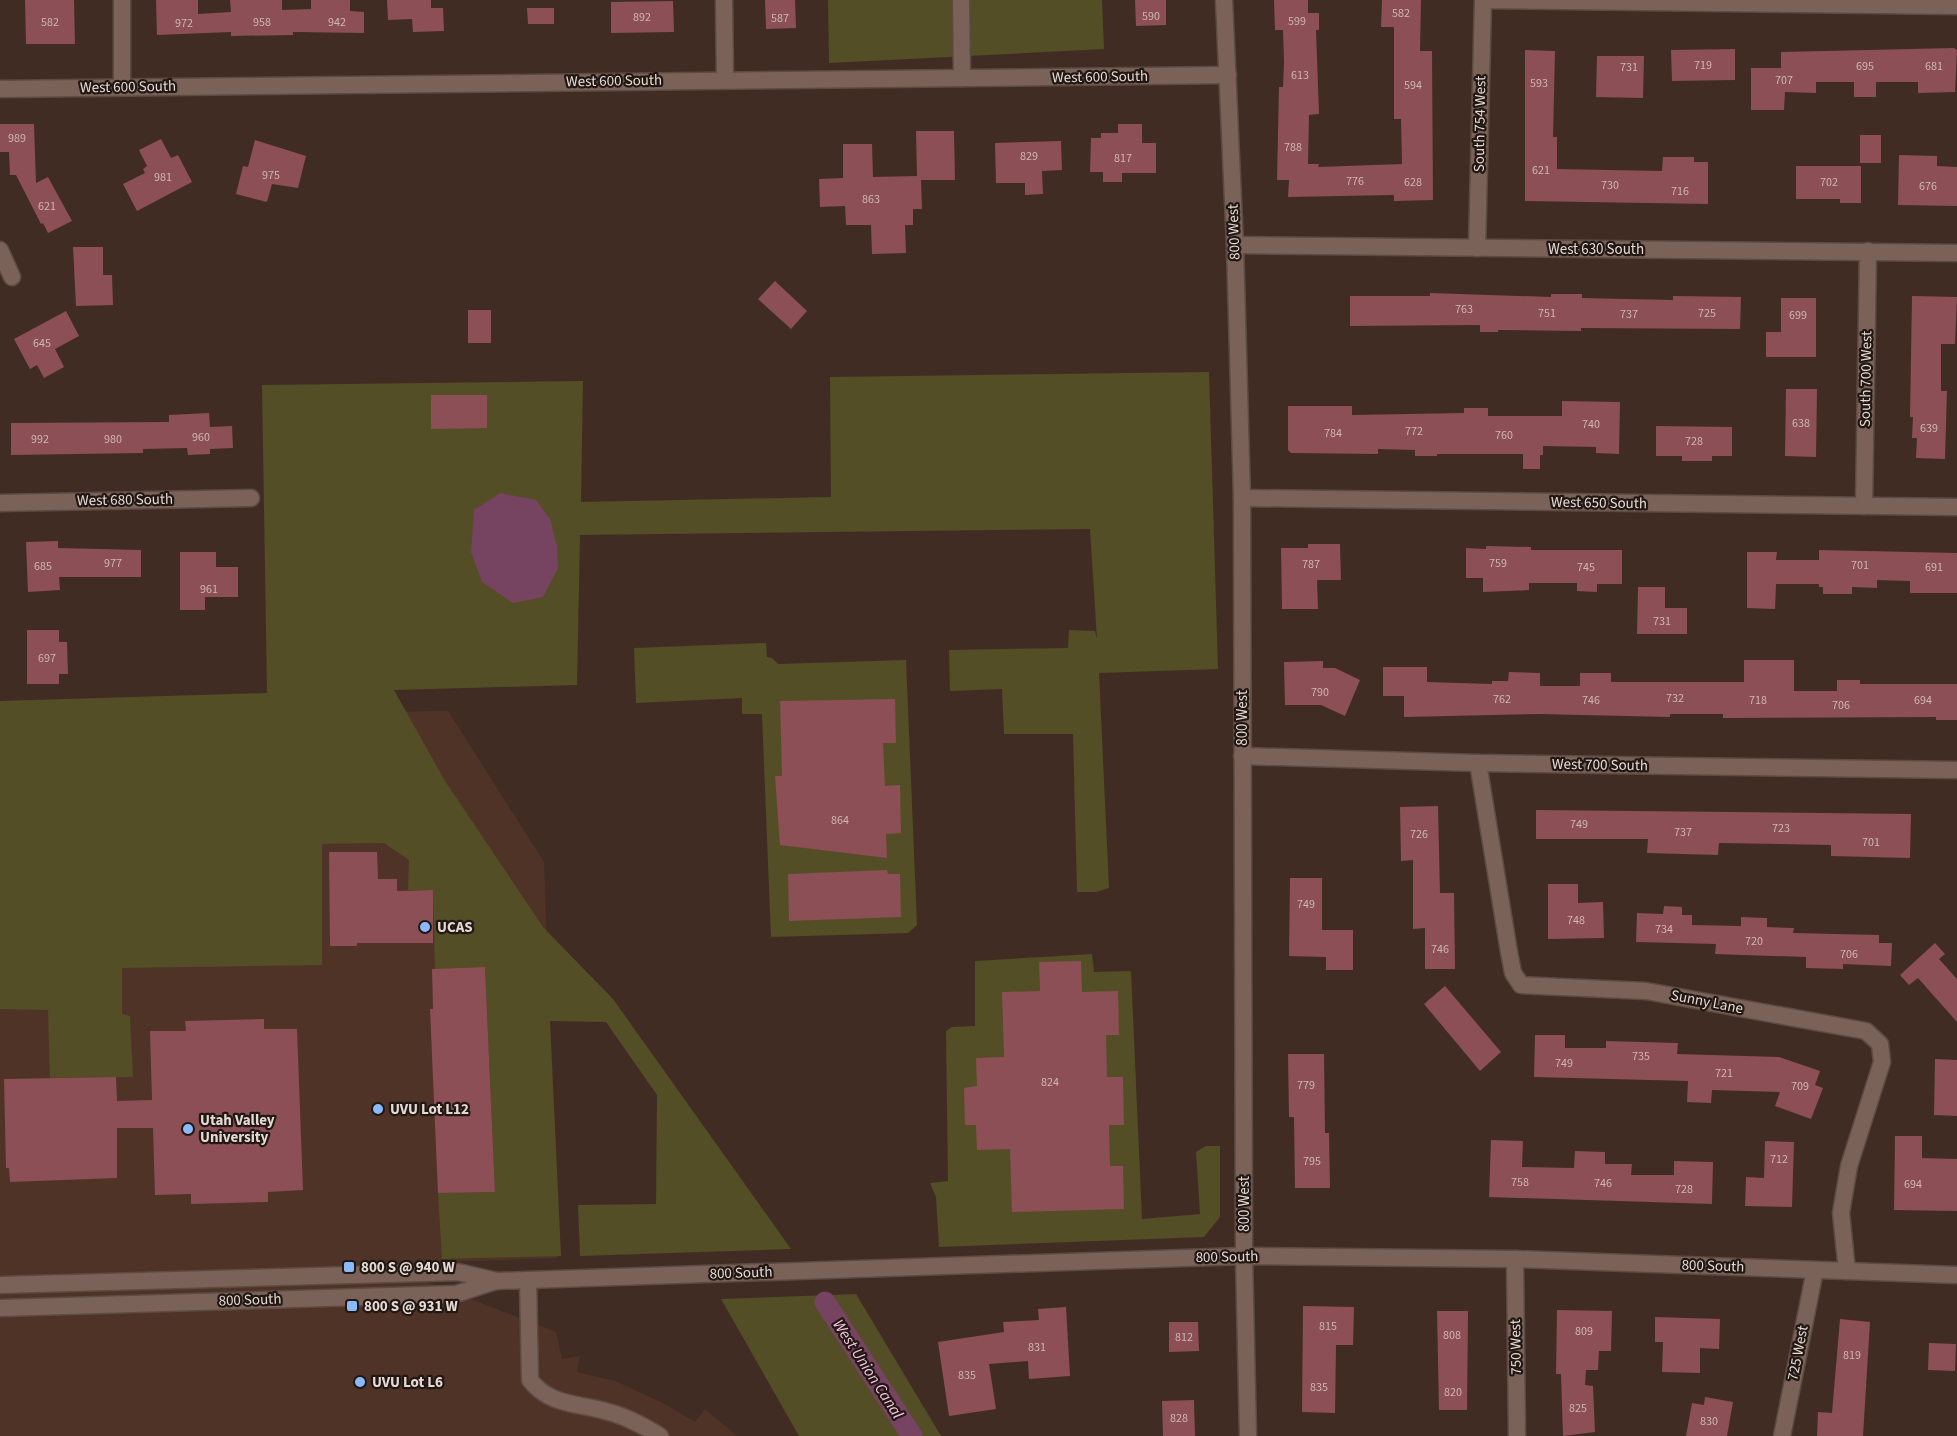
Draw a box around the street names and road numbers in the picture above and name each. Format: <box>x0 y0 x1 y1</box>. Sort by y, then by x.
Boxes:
street label: West 600 South <box>1052 66 1148 88</box>
street label: West 600 South <box>566 70 662 92</box>
street label: West 600 South <box>80 76 176 98</box>
street label: South 754 West <box>1469 76 1491 172</box>
street label: 800 West <box>1223 204 1245 260</box>
street label: West 630 South <box>1548 239 1644 260</box>
street label: South 700 West <box>1855 331 1877 427</box>
street label: West 680 South <box>77 489 173 511</box>
street label: West 650 South <box>1551 492 1647 514</box>
street label: 800 West <box>1232 690 1253 746</box>
street label: West 700 South <box>1552 754 1648 776</box>
street label: Sunny Lane <box>1669 985 1745 1019</box>
street label: 800 West <box>1234 1176 1255 1232</box>
street label: 800 South <box>1195 1246 1259 1268</box>
street label: 800 South <box>1681 1254 1745 1278</box>
street label: 800 South <box>709 1261 773 1285</box>
street label: 800 South <box>218 1288 282 1312</box>
street label: 750 West <box>1505 1319 1527 1375</box>
street label: 725 West <box>1782 1324 1814 1382</box>

